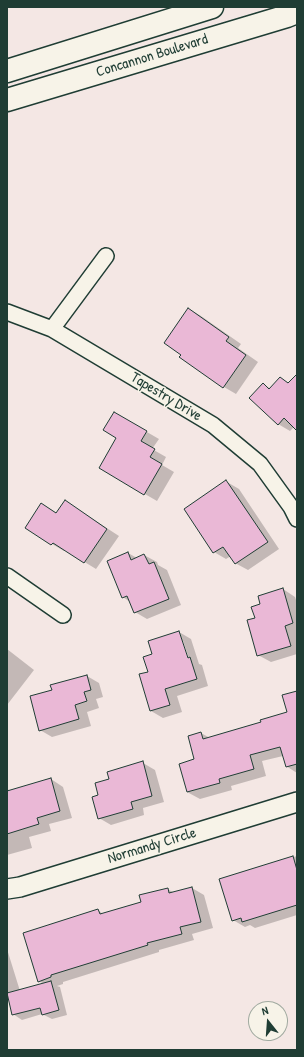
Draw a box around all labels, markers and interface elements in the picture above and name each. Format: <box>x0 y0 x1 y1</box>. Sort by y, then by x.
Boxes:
street label: Concannon Boulevard <box>94 30 210 82</box>
street label: Tapestry Drive <box>127 369 205 425</box>
street label: Normandy Circle <box>106 824 198 868</box>
north arrow <box>248 1001 288 1041</box>
text: N <box>260 1003 270 1018</box>

